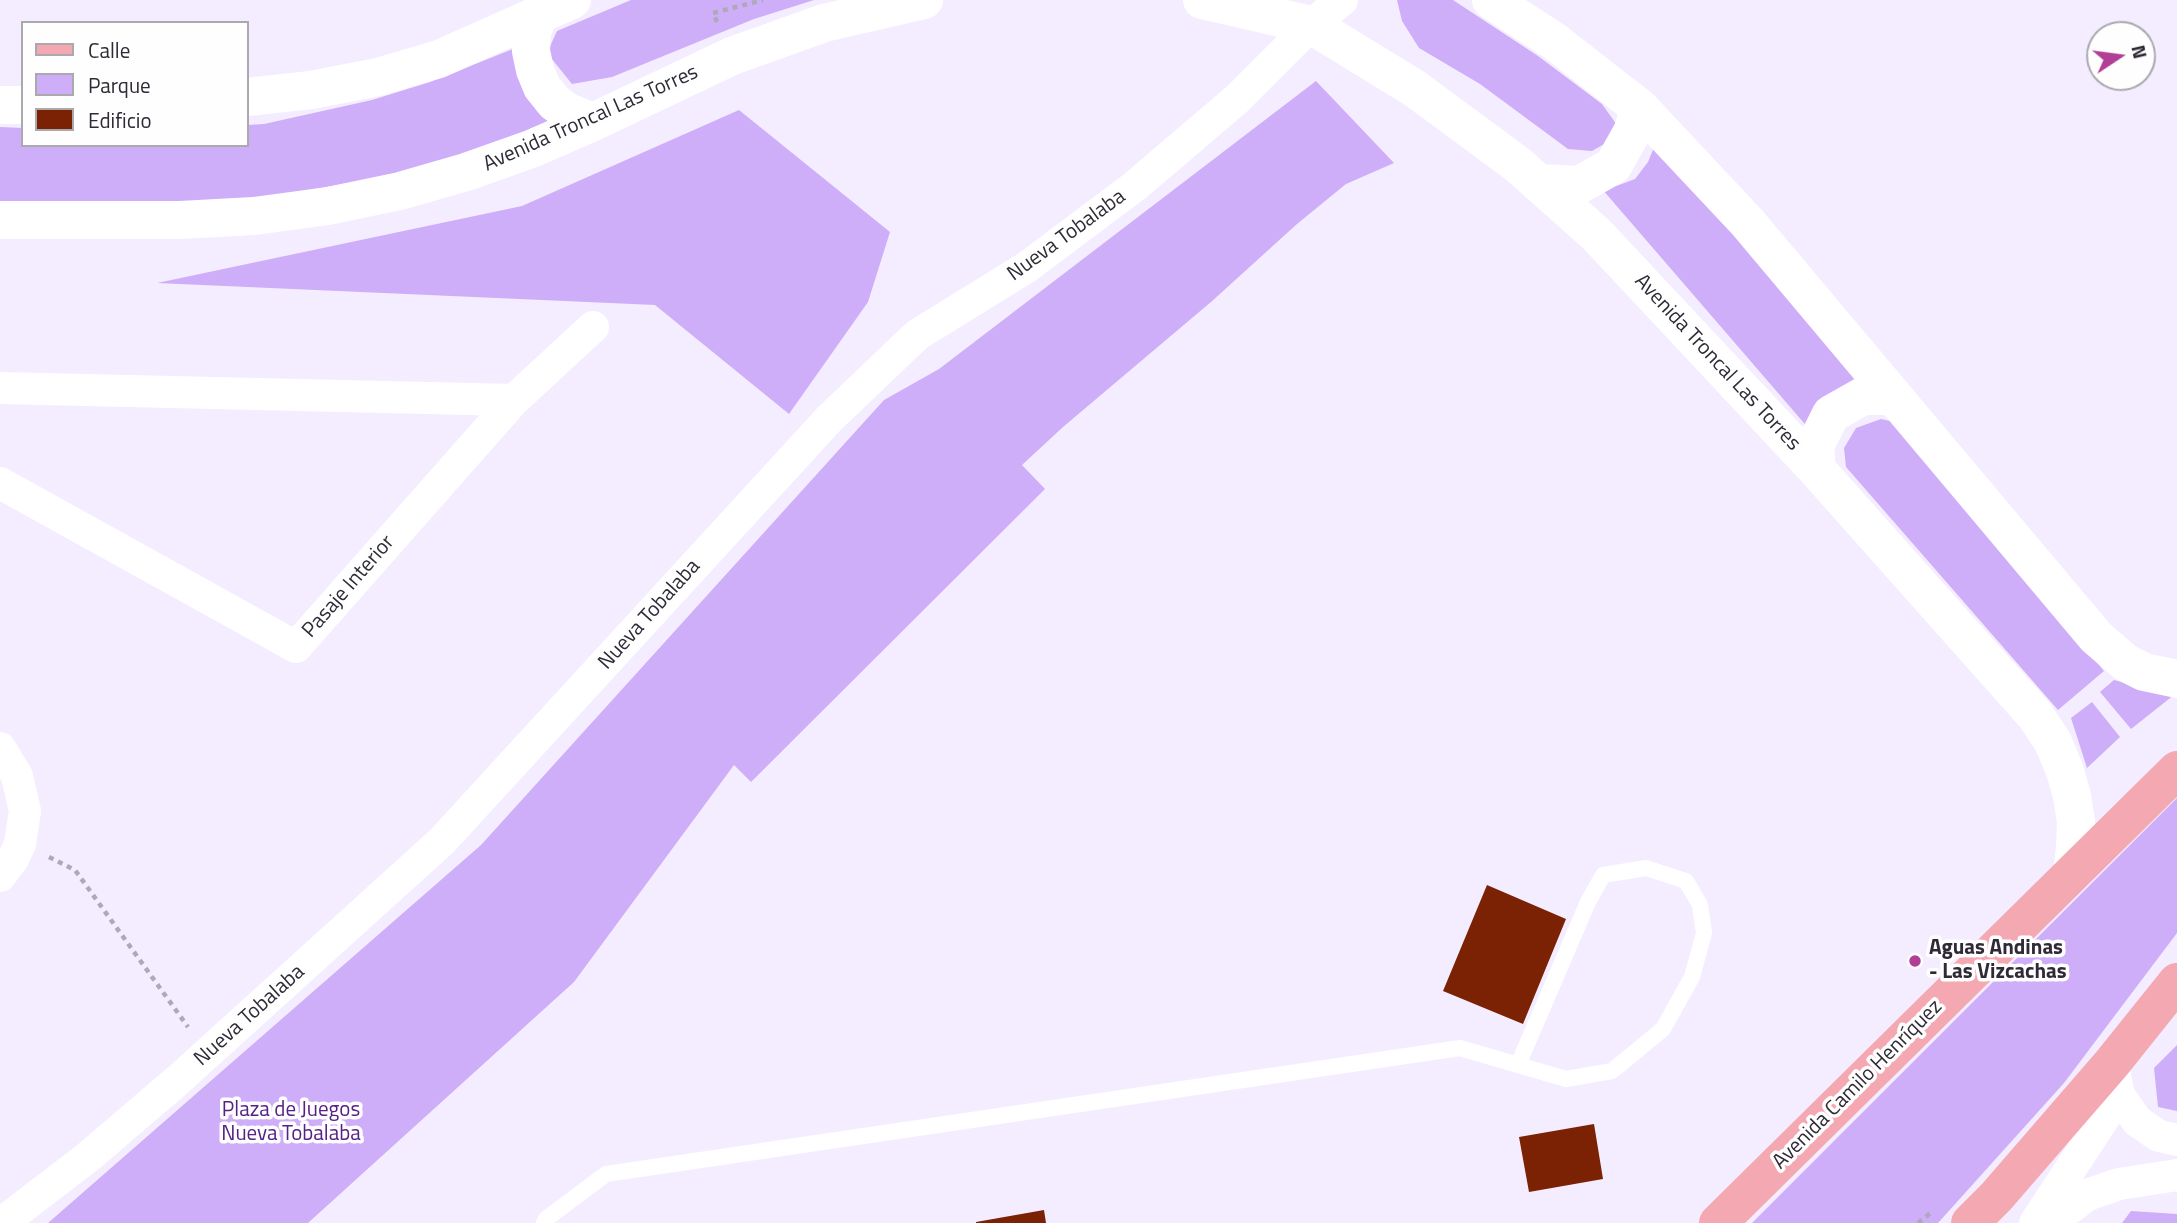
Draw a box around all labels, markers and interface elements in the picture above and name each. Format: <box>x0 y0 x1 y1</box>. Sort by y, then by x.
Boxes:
legend <box>21 21 248 147</box>
north arrow <box>2086 21 2156 91</box>
text: Calle <box>88 34 130 66</box>
text: N <box>2124 42 2156 61</box>
street label: Avenida Troncal Las Torres <box>480 60 702 178</box>
text: Parque <box>88 69 151 101</box>
text: Edificio <box>88 104 152 136</box>
street label: Nueva Tobalaba <box>1003 185 1131 287</box>
street label: Avenida Troncal Las Torres <box>1629 269 1805 457</box>
street label: Pasaje Interior <box>298 531 400 643</box>
street label: Nueva Tobalaba <box>594 555 706 675</box>
place label: Aguas Andinas - Las Vizcachas <box>1929 936 2067 986</box>
marker: Aguas Andinas - Las Vizcachas <box>1907 953 1923 969</box>
street label: Nueva Tobalaba <box>190 960 310 1072</box>
street label: Avenida Camilo Henríquez <box>1768 995 1948 1175</box>
park label: Plaza de Juegos Nueva Tobalaba <box>221 1098 361 1148</box>

